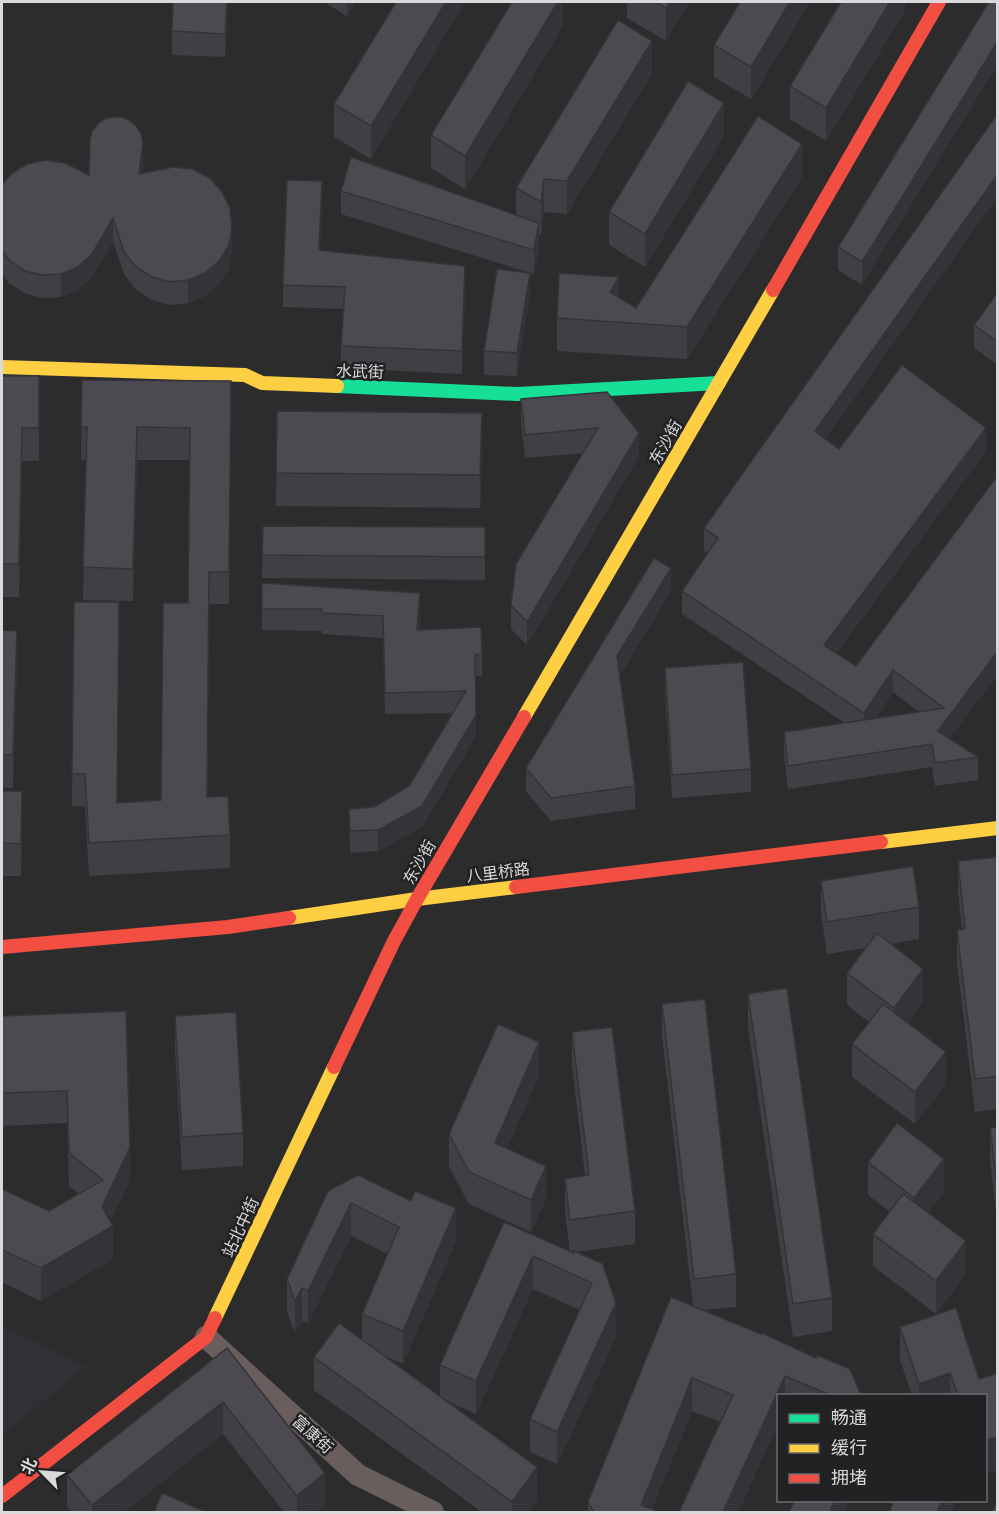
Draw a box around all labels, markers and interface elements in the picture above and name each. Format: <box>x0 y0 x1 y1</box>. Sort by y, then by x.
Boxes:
street label: 水武街 <box>336 359 384 383</box>
street label: 东沙街 <box>643 416 687 468</box>
street label: 东沙街 <box>397 836 441 888</box>
street label: 八里桥路 <box>465 857 531 887</box>
street label: 站北中街 <box>217 1193 263 1261</box>
legend <box>777 1394 987 1502</box>
text: 畅通 <box>831 1405 867 1429</box>
street label: 富康街 <box>288 1410 338 1458</box>
text: 缓行 <box>831 1435 867 1459</box>
north arrow <box>12 1442 72 1502</box>
text: 北 <box>15 1454 42 1478</box>
text: 拥堵 <box>831 1465 867 1489</box>

